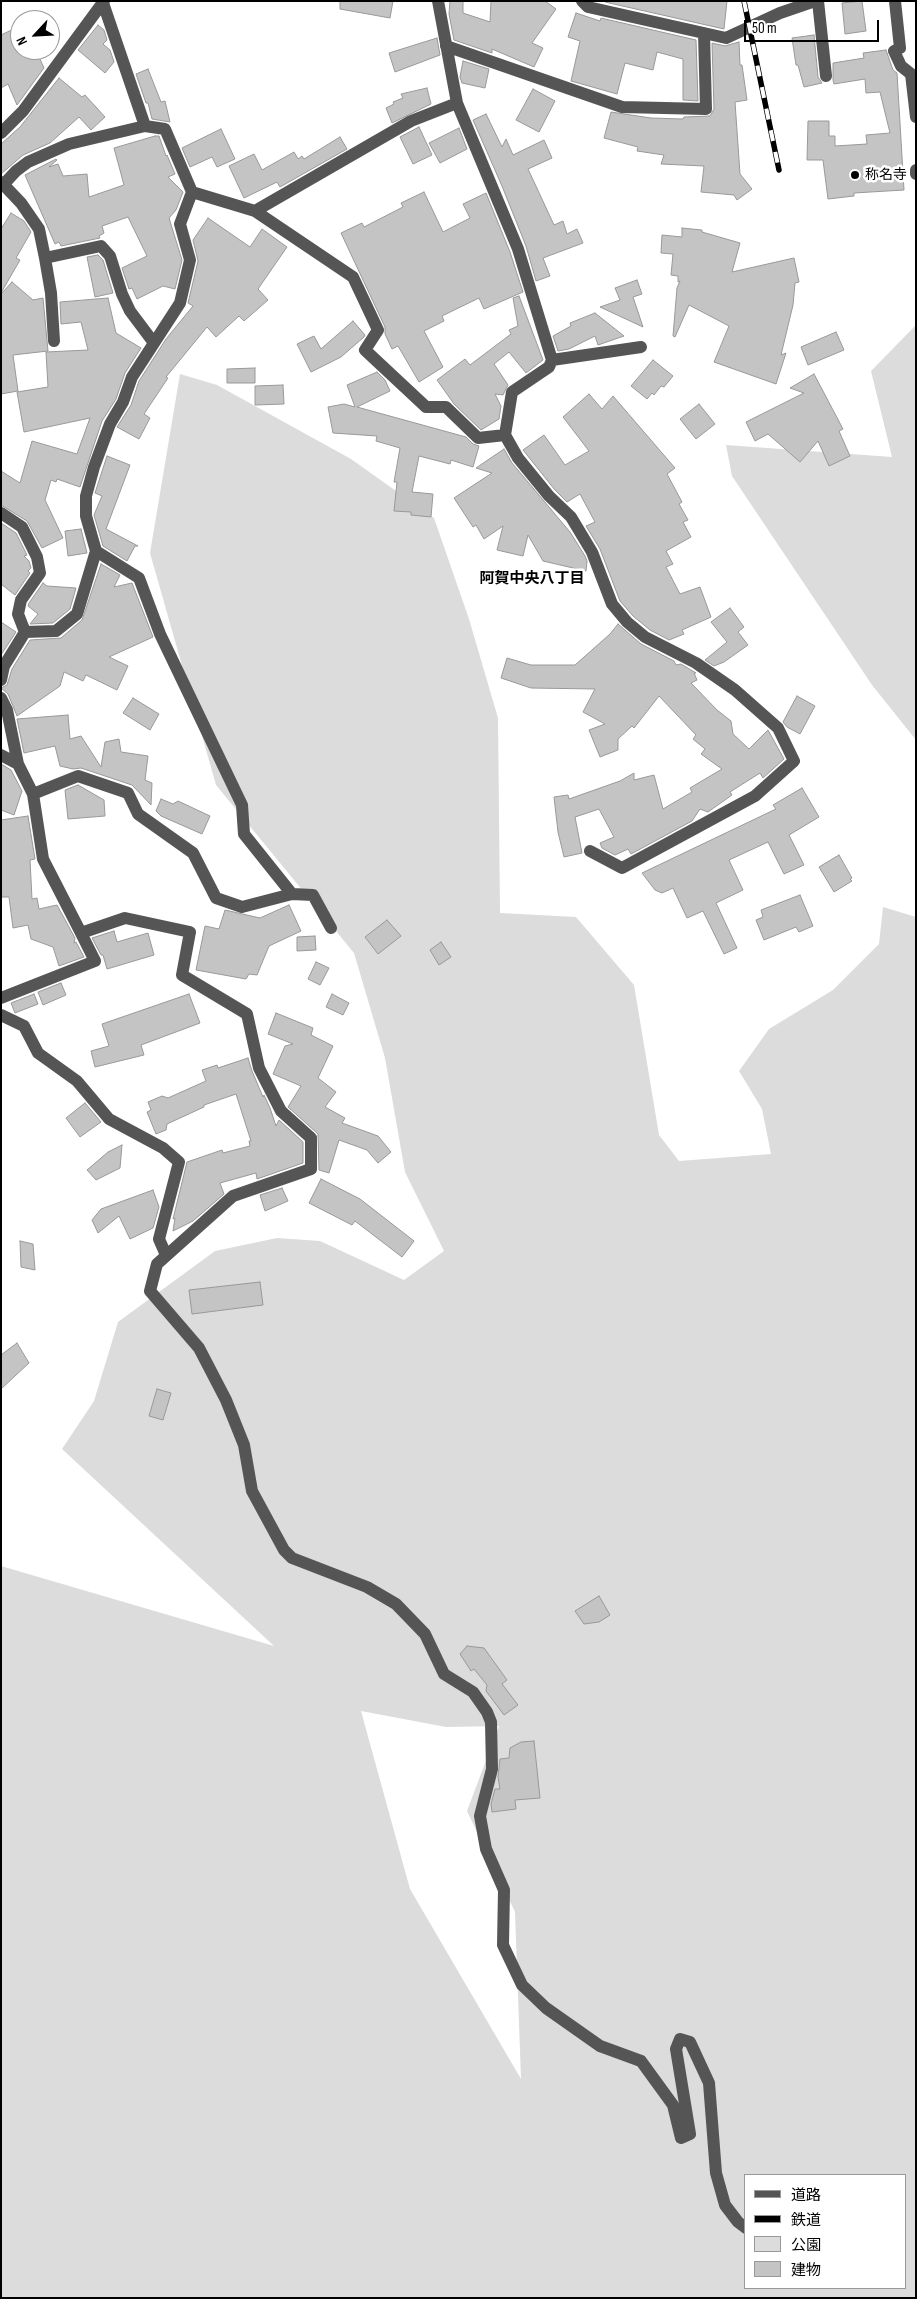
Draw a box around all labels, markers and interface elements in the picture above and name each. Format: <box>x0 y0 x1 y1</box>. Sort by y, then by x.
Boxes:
north arrow <box>10 10 60 60</box>
scale bar <box>747 10 882 42</box>
text: 50 m <box>752 19 777 38</box>
text: N <box>13 34 31 48</box>
place label: 称名寺 <box>865 167 907 183</box>
marker: 称名寺 <box>849 169 861 181</box>
district label: 阿賀中央八丁目 <box>480 570 584 588</box>
legend <box>744 2174 907 2289</box>
text: 道路 <box>791 2186 821 2205</box>
text: 鉄道 <box>791 2211 821 2230</box>
text: 公園 <box>791 2236 821 2255</box>
text: 建物 <box>791 2261 821 2280</box>

